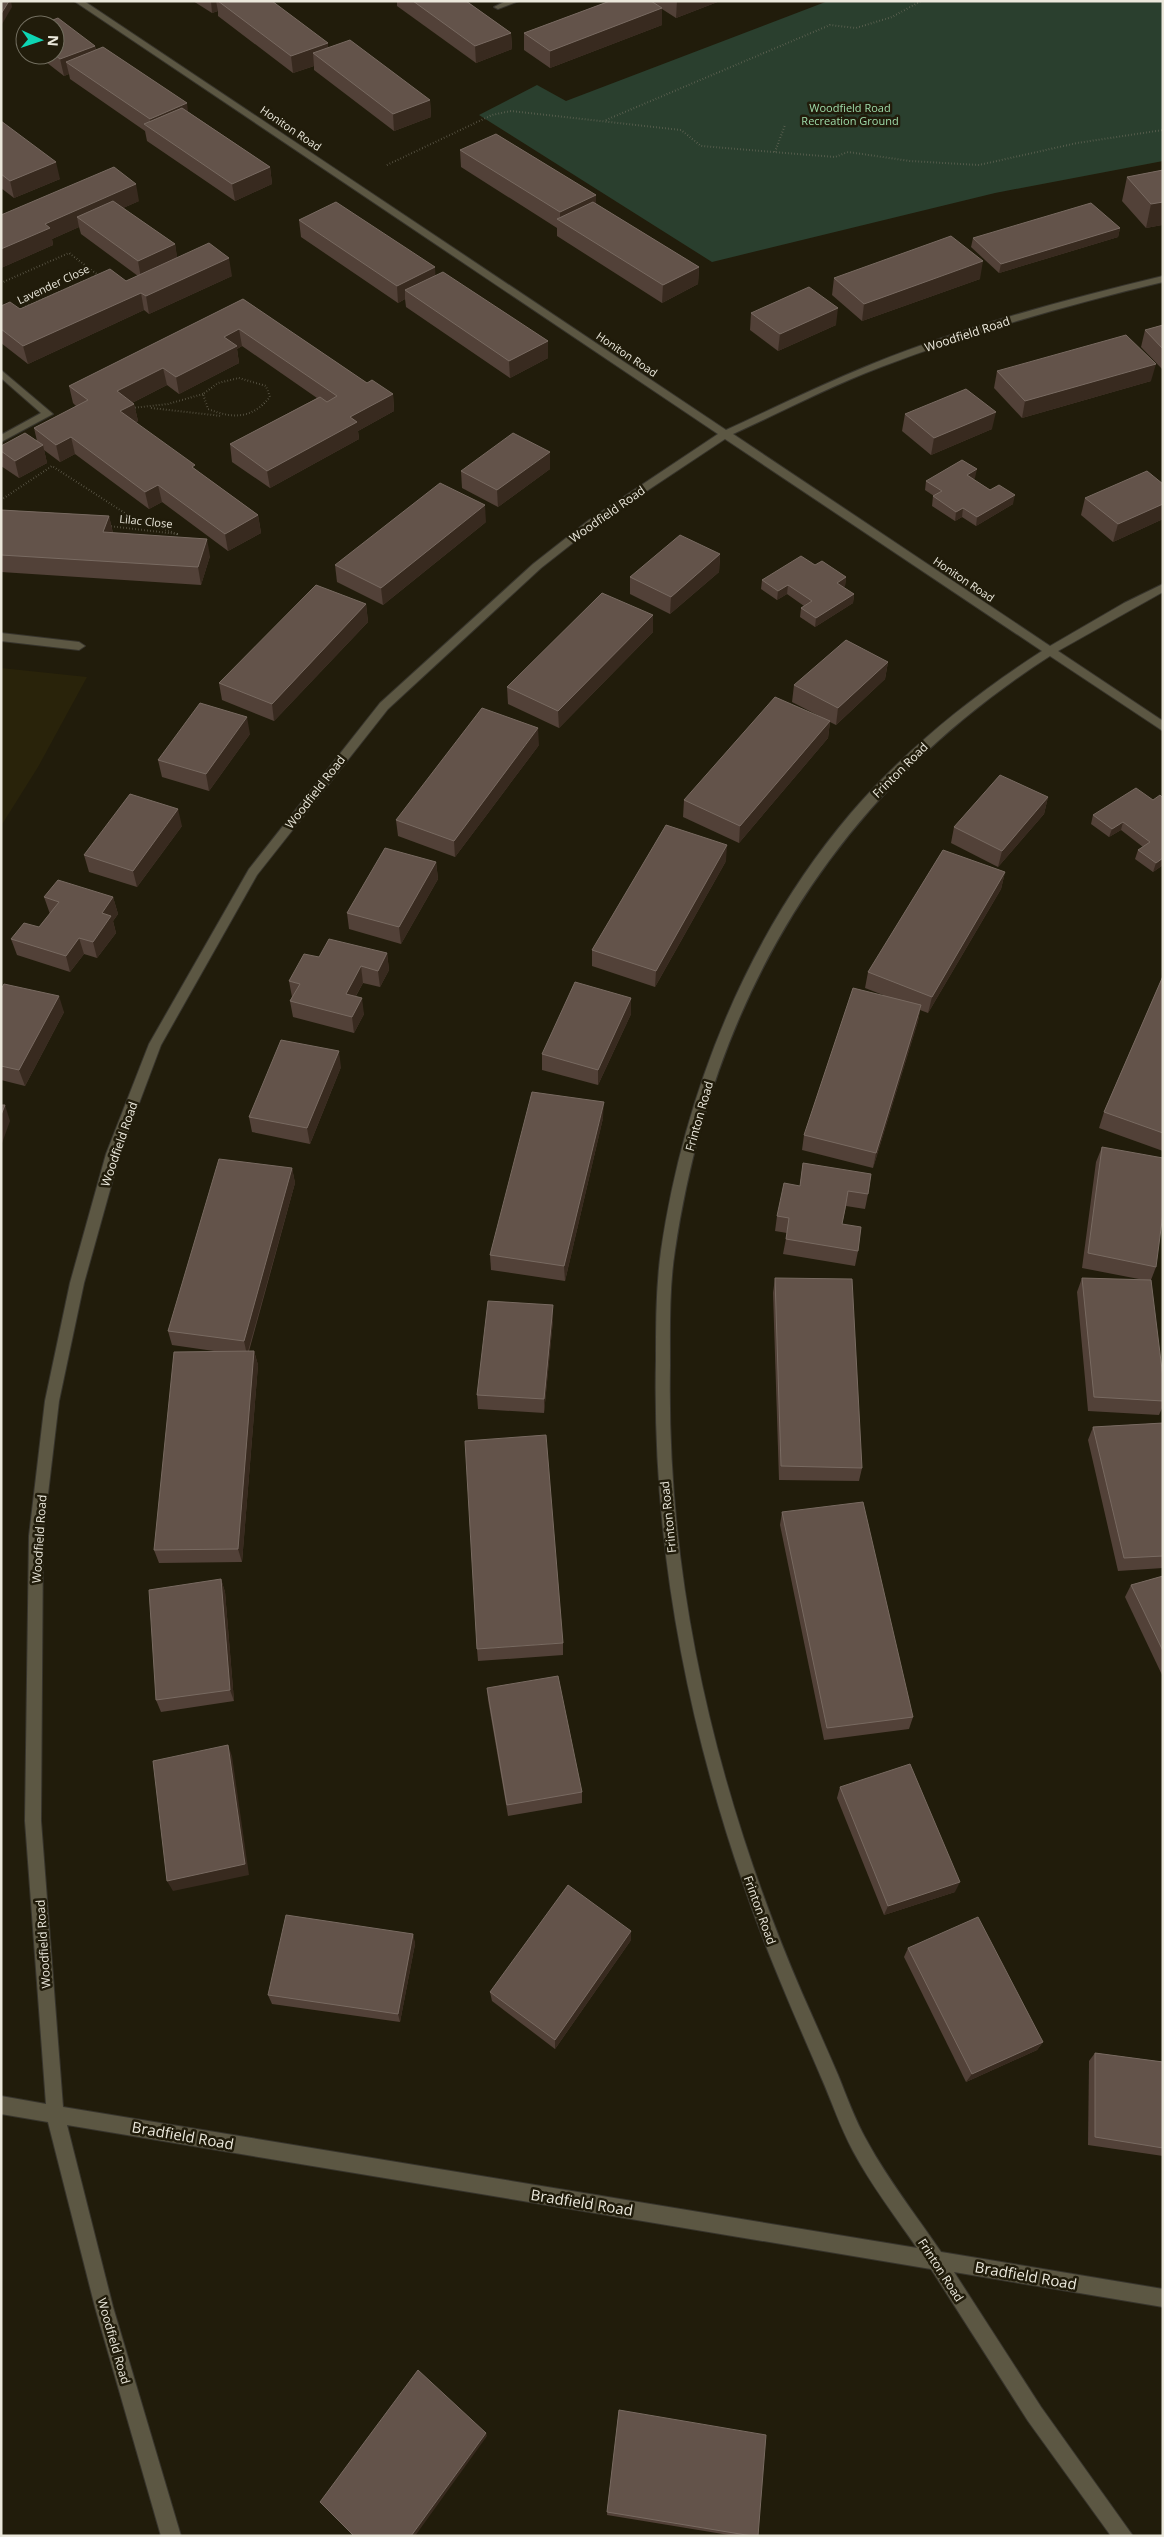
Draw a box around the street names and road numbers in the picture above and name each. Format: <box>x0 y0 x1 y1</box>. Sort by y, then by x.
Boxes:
street label: Honiton Road <box>258 102 324 154</box>
street label: Lavender Close <box>14 261 92 307</box>
street label: Woodfield Road <box>922 312 1012 356</box>
street label: Honiton Road <box>594 328 660 380</box>
street label: Woodfield Road <box>566 482 648 546</box>
street label: Lilac Close <box>119 511 173 531</box>
street label: Honiton Road <box>931 553 997 605</box>
street label: Frinton Road <box>869 739 931 801</box>
street label: Woodfield Road <box>281 752 349 832</box>
street label: Frinton Road <box>681 1079 717 1153</box>
street label: Woodfield Road <box>97 1099 141 1189</box>
street label: Frinton Road <box>656 1480 680 1554</box>
street label: Woodfield Road <box>27 1494 51 1584</box>
street label: Frinton Road <box>740 1873 780 1947</box>
street label: Woodfield Road <box>31 1899 55 1989</box>
street label: Bradfield Road <box>130 2116 236 2154</box>
street label: Bradfield Road <box>529 2184 635 2220</box>
street label: Frinton Road <box>914 2235 968 2305</box>
street label: Bradfield Road <box>973 2256 1079 2294</box>
street label: Woodfield Road <box>94 2296 134 2386</box>

